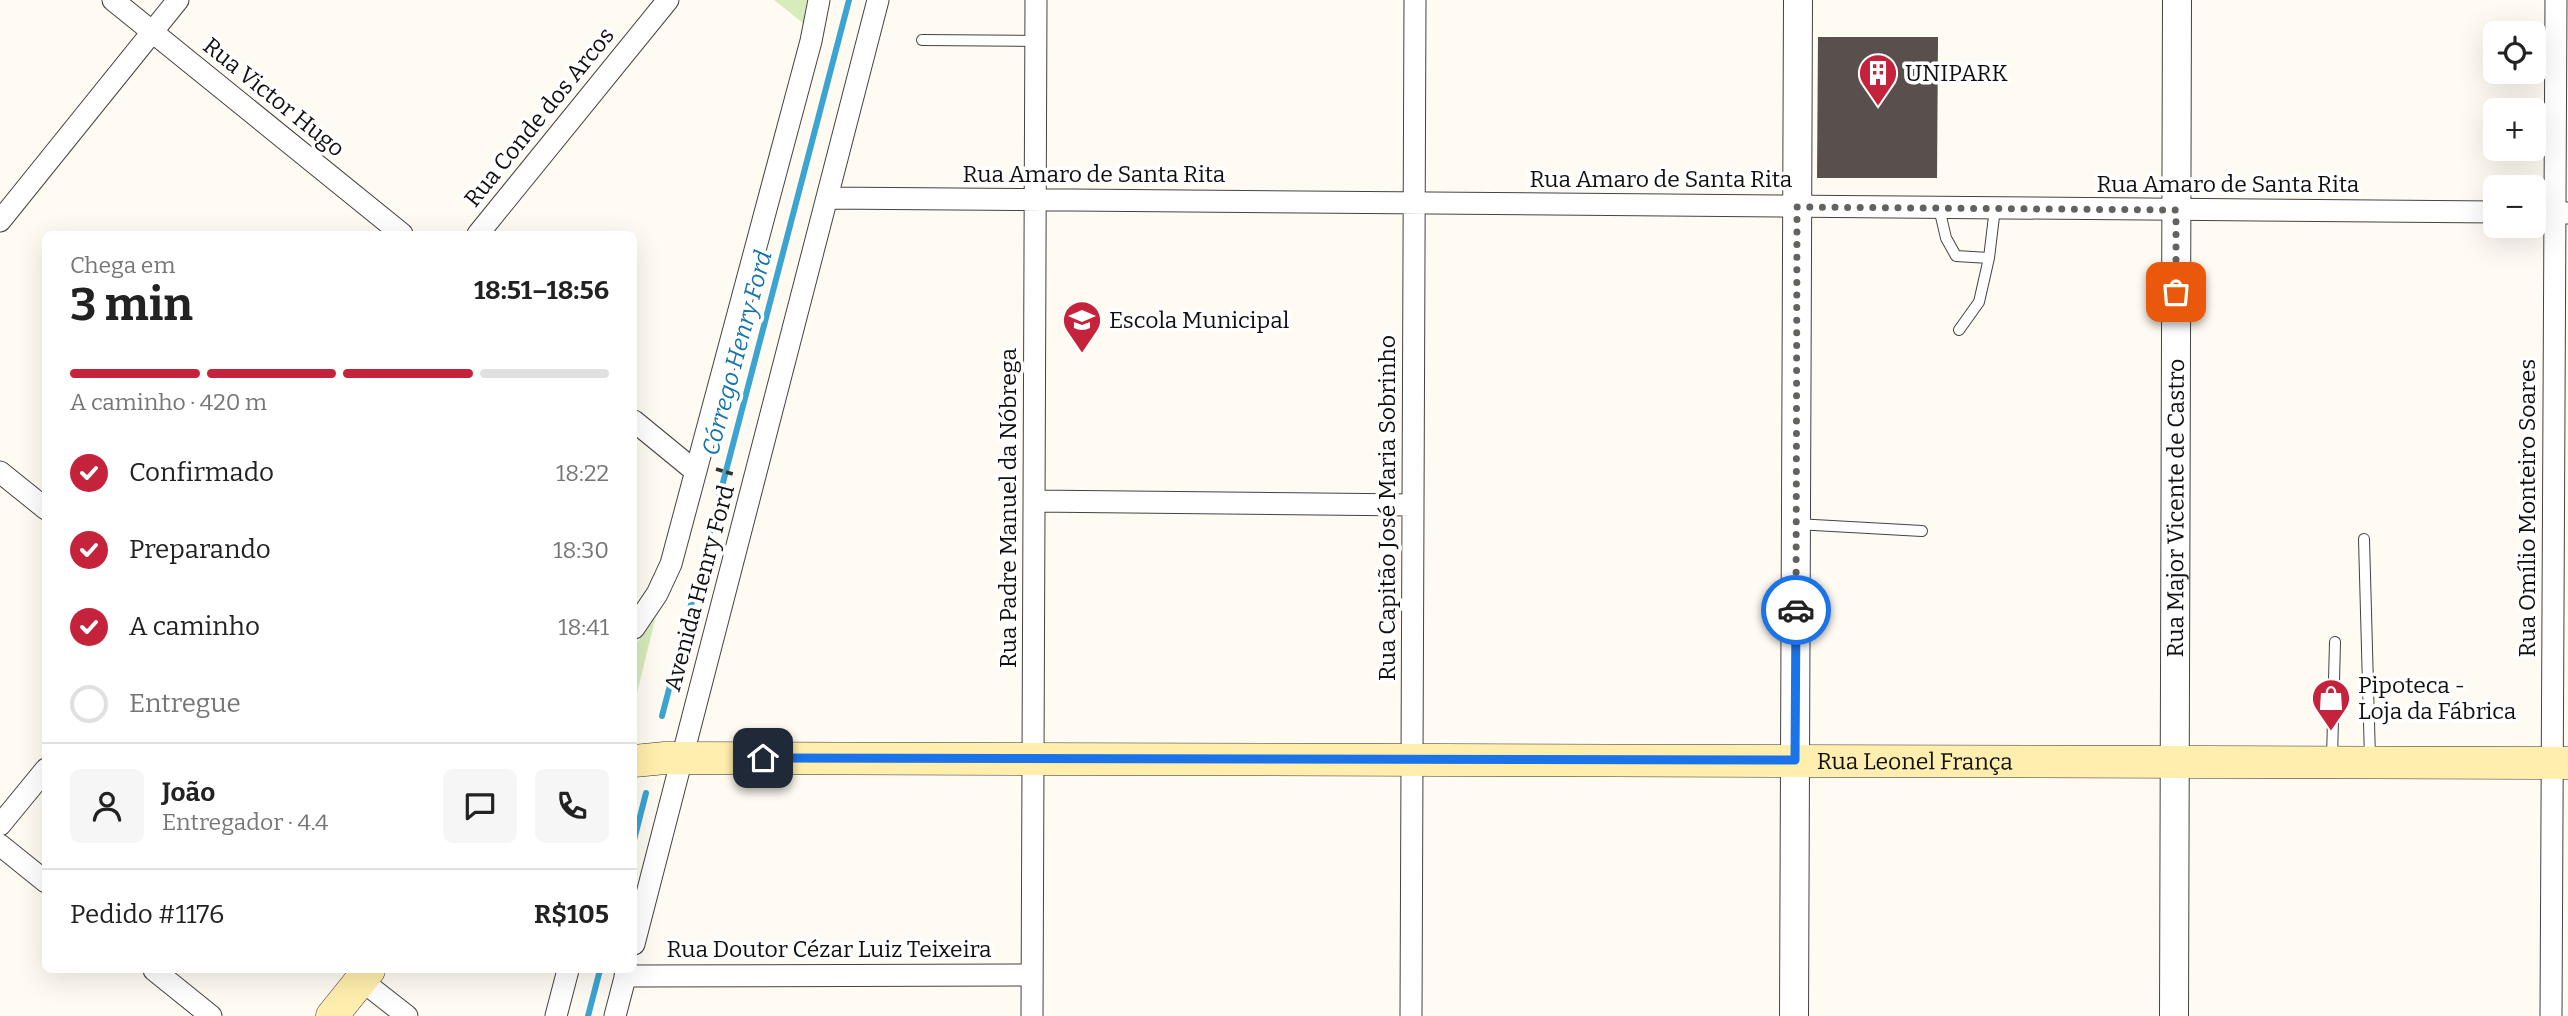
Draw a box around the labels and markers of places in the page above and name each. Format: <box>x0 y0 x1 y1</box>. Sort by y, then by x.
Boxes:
building icon: UNIPARK <box>1857 52 1899 107</box>
place label: UNIPARK <box>1905 59 2008 87</box>
pin <box>2146 262 2206 322</box>
school or university icon: Escola Municipal <box>1061 299 1103 354</box>
place label: Escola Municipal <box>1109 306 1290 334</box>
place label: Pipoteca - Loja da Fábrica <box>2358 671 2517 725</box>
shop icon: Pipoteca - Loja da Fábrica <box>2310 677 2352 732</box>
pin <box>733 728 793 788</box>

